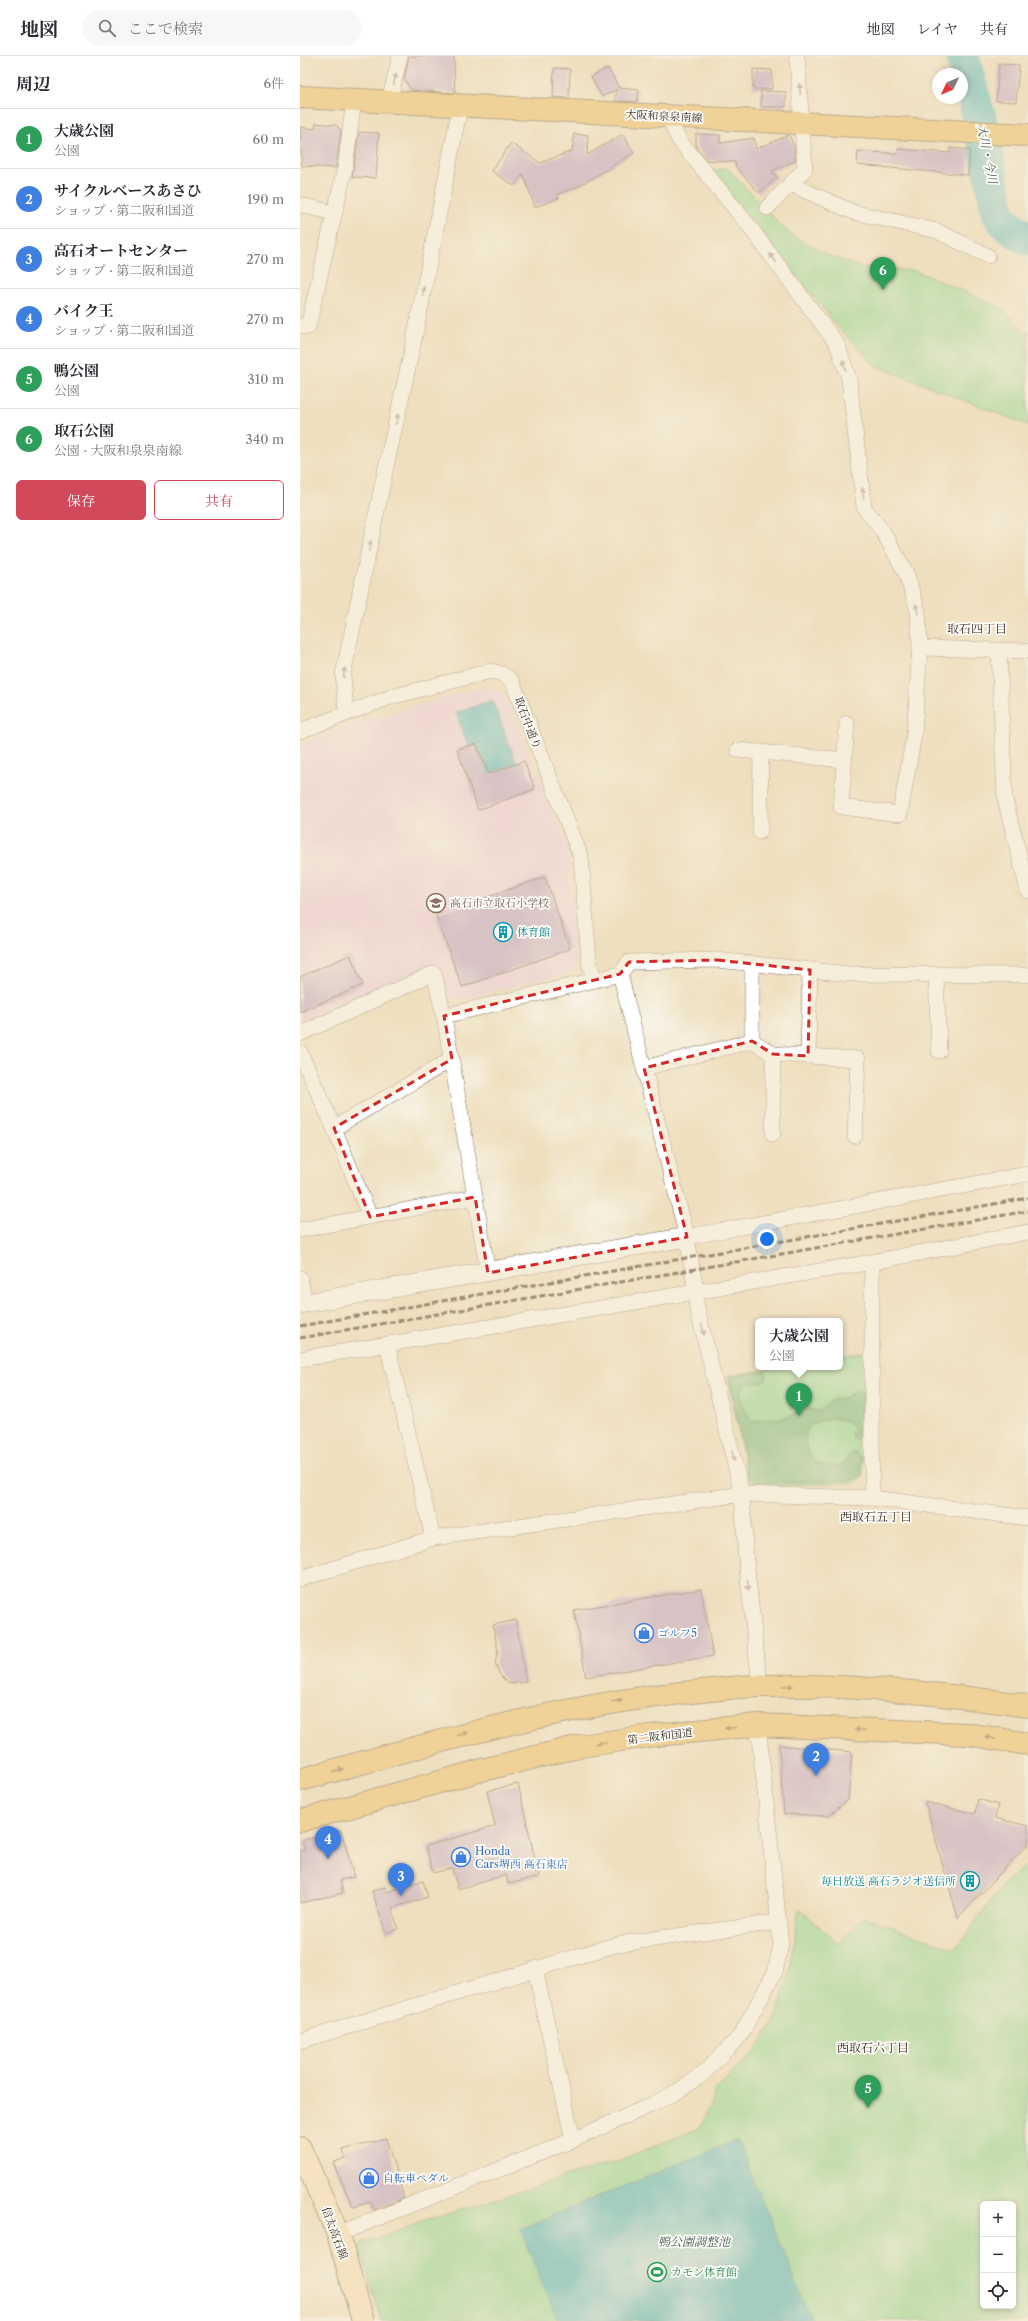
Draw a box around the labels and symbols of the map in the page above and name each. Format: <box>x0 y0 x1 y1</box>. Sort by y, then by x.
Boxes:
north arrow <box>932 68 968 104</box>
one-way arrow <box>392 73 398 85</box>
one-way arrow <box>797 83 803 95</box>
street label: 大阪和泉泉南線 <box>625 107 703 125</box>
water label: 大川・今川 <box>974 123 1001 187</box>
one-way arrow <box>768 252 777 263</box>
pin: 6 <box>870 257 896 290</box>
one-way arrow <box>421 286 427 298</box>
one-way arrow <box>841 359 847 371</box>
one-way arrow <box>394 413 400 425</box>
one-way arrow <box>859 487 866 499</box>
one-way arrow <box>367 540 373 552</box>
one-way arrow <box>913 603 919 616</box>
district label: 取石四丁目 <box>947 621 1007 636</box>
one-way arrow <box>341 667 348 680</box>
street label: 取石中通り <box>512 695 544 751</box>
school or university icon: 高石市立取石小学校 <box>425 892 447 914</box>
place label: 高石市立取石小学校 <box>450 896 549 910</box>
building icon: 体育館 <box>492 921 514 943</box>
place label: 体育館 <box>517 925 550 939</box>
your location <box>757 1229 777 1249</box>
one-way arrow <box>700 1324 706 1336</box>
pin: 1 <box>786 1383 812 1416</box>
one-way arrow <box>731 1450 737 1463</box>
district label: 西取石五丁目 <box>840 1509 912 1524</box>
one-way arrow <box>745 1579 752 1591</box>
shop icon: ゴルフ5 <box>633 1622 655 1644</box>
place label: ゴルフ5 <box>658 1626 697 1640</box>
one-way arrow <box>782 1683 795 1689</box>
one-way arrow <box>611 1698 623 1704</box>
one-way arrow <box>724 1724 736 1731</box>
street label: 第二阪和国道 <box>626 1725 694 1747</box>
one-way arrow <box>854 1726 866 1733</box>
one-way arrow <box>456 1731 469 1737</box>
one-way arrow <box>983 1735 996 1741</box>
one-way arrow <box>595 1740 607 1746</box>
pin: 2 <box>803 1743 829 1776</box>
one-way arrow <box>332 1767 344 1773</box>
pin: 4 <box>315 1826 341 1859</box>
place label: Honda Cars堺西 高石東店 <box>475 1844 568 1871</box>
shop icon: Honda Cars堺西 高石東店 <box>450 1846 472 1868</box>
pin: 3 <box>388 1863 414 1896</box>
building icon: 毎日放送 高石ラジオ送信所 <box>959 1870 981 1892</box>
place label: 毎日放送 高石ラジオ送信所 <box>821 1874 956 1888</box>
district label: 西取石六丁目 <box>837 2040 909 2055</box>
pin: 5 <box>855 2075 881 2108</box>
shop icon: 自転車ペダル <box>358 2167 380 2189</box>
place label: 自転車ペダル <box>383 2171 449 2185</box>
street label: 信太高石線 <box>319 2205 351 2261</box>
water label: 鴨公園調整池 <box>658 2234 732 2249</box>
sports icon: カモン体育館 <box>646 2261 668 2283</box>
place label: カモン体育館 <box>671 2265 737 2279</box>

